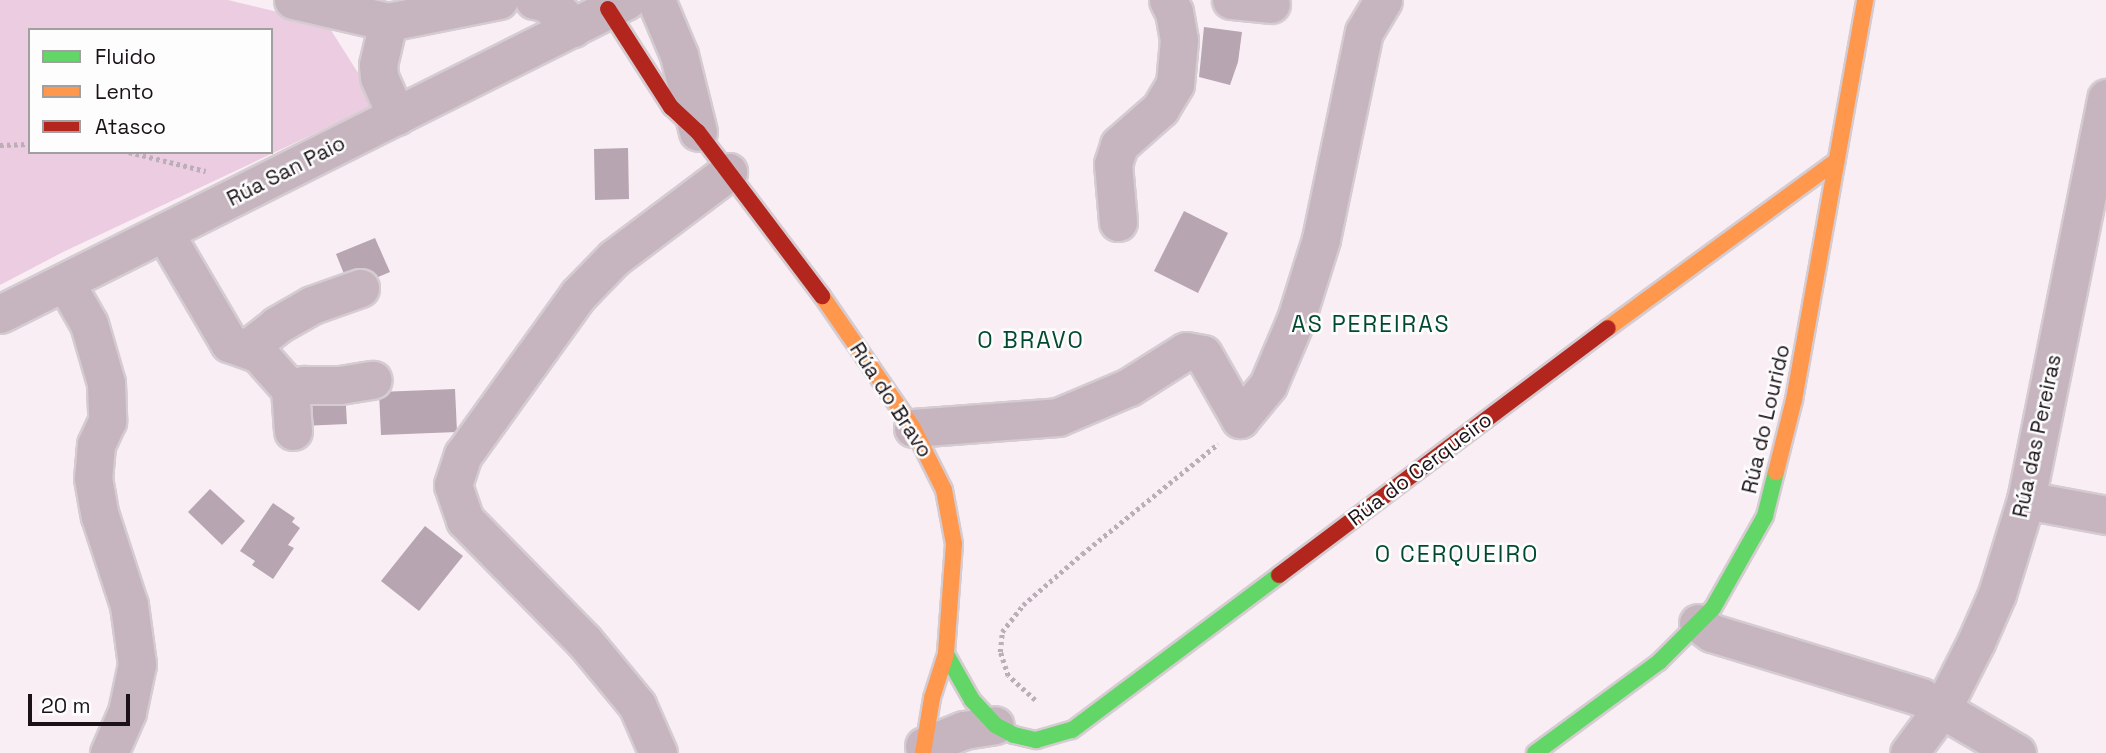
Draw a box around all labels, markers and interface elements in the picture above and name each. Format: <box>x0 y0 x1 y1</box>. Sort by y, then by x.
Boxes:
legend <box>28 28 273 154</box>
text: Fluido <box>95 43 156 70</box>
text: Lento <box>95 78 154 105</box>
text: Atasco <box>95 113 166 140</box>
street label: Rúa San Paio <box>223 130 349 212</box>
district label: AS PEREIRAS <box>1293 310 1449 338</box>
district label: O BRAVO <box>978 326 1084 354</box>
street label: Rúa do Bravo <box>844 338 938 462</box>
street label: Rúa do Lourido <box>1737 342 1795 496</box>
street label: Rúa das Pereiras <box>2007 352 2067 520</box>
street label: Rúa do Cerqueiro <box>1343 407 1497 531</box>
district label: O CERQUEIRO <box>1376 540 1538 568</box>
scale bar <box>32 680 133 724</box>
text: 20 m <box>41 692 91 719</box>

